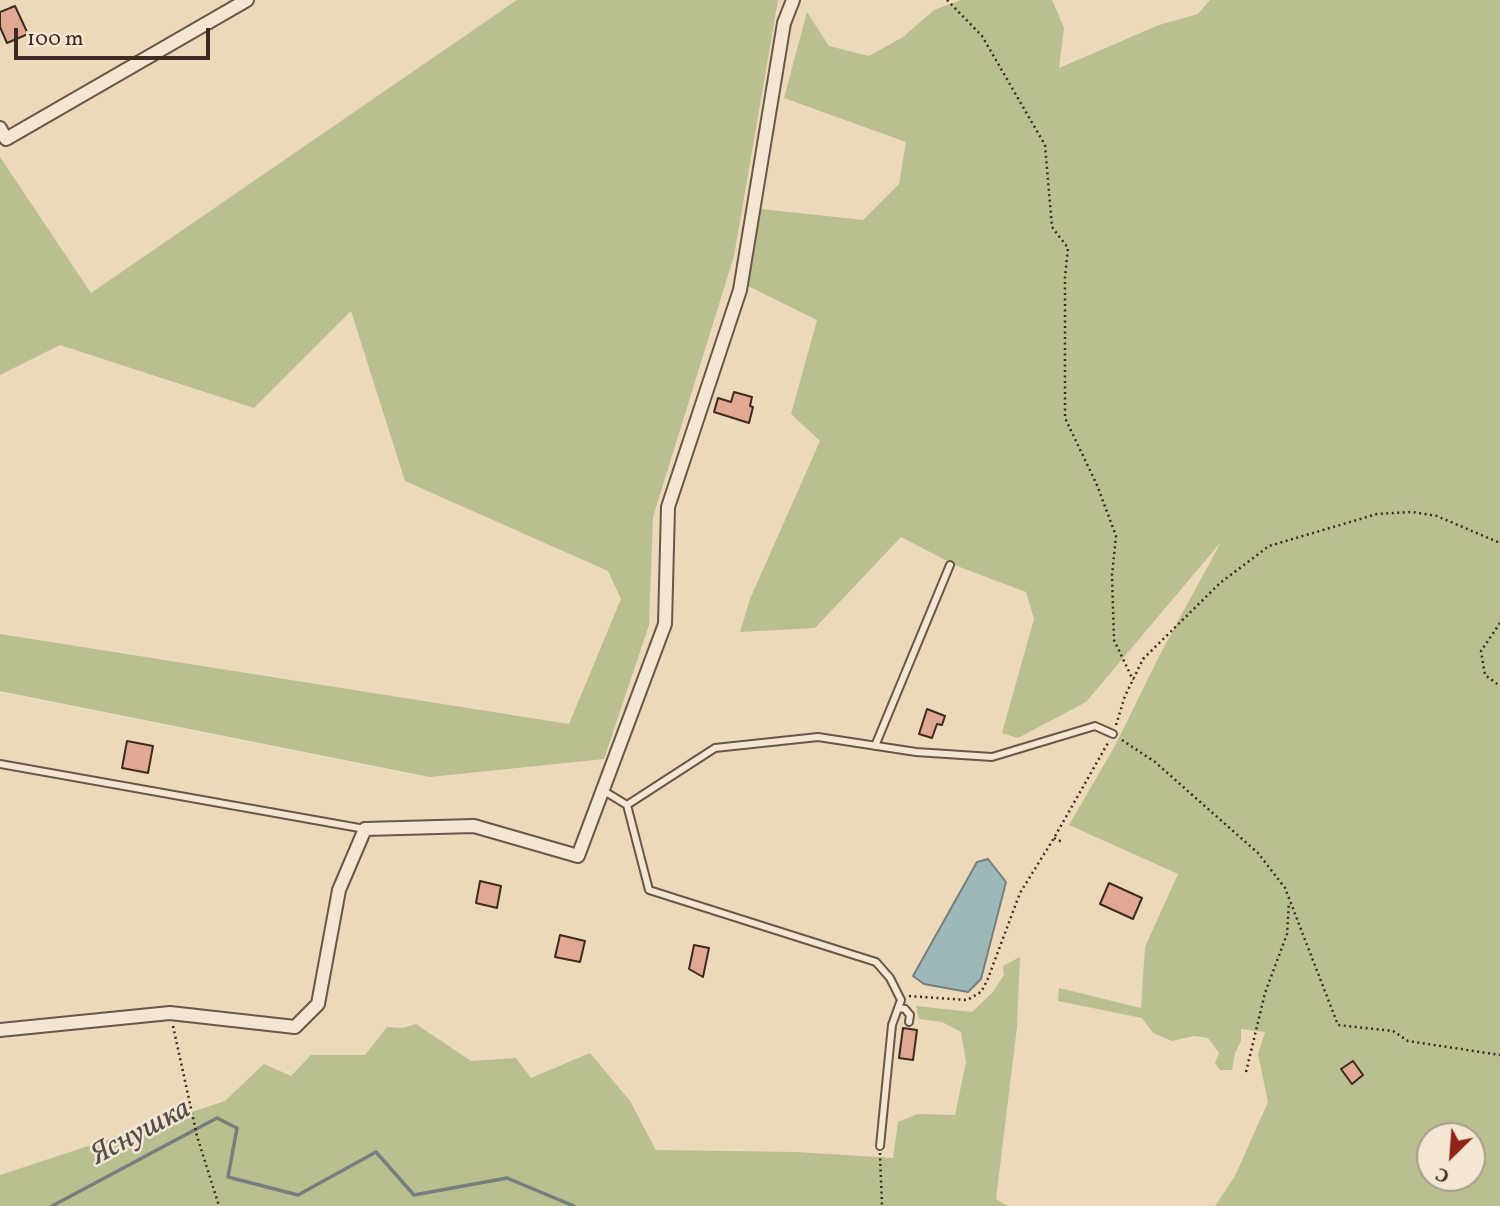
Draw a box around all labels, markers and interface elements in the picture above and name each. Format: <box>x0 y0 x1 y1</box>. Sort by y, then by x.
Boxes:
scale bar <box>18 14 214 58</box>
text: 100 m <box>27 25 84 54</box>
water label: Яснушка <box>86 1093 198 1175</box>
north arrow <box>1416 1122 1486 1192</box>
text: С <box>1432 1160 1454 1189</box>

